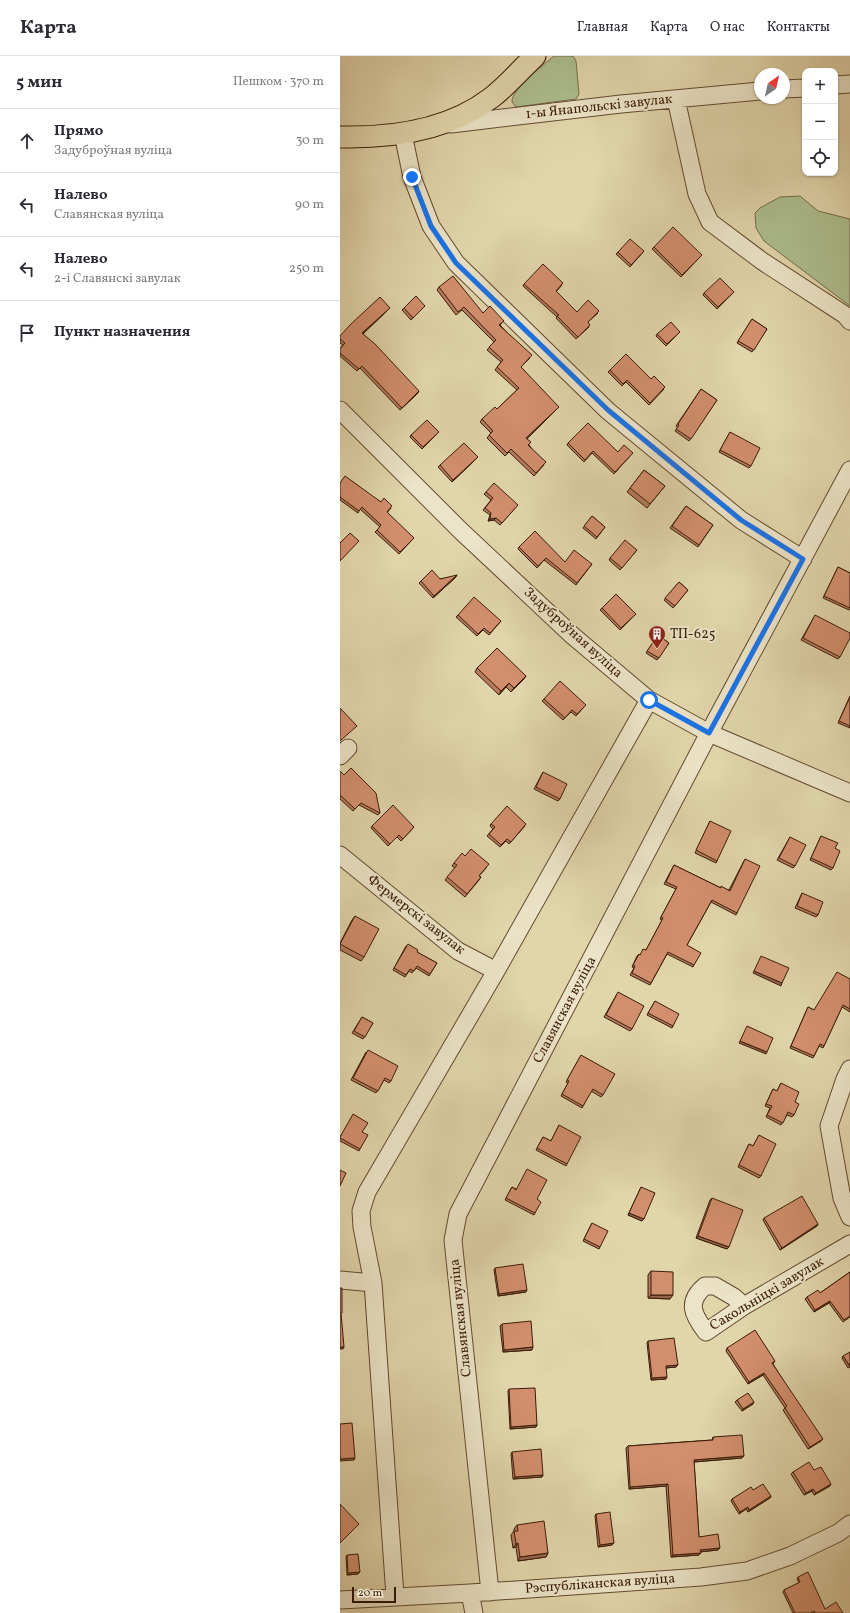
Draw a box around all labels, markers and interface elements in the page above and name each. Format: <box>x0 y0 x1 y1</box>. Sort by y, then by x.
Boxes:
text: Карта <box>20 15 77 41</box>
text: Главная <box>577 18 628 37</box>
text: Карта <box>650 18 688 37</box>
text: О нас <box>710 18 745 37</box>
text: Контакты <box>767 18 830 37</box>
north arrow <box>754 68 790 104</box>
map controls <box>802 68 838 176</box>
button: + <box>802 68 838 104</box>
text: 5 мин <box>16 71 62 94</box>
text: Пешком · 370 m <box>233 73 324 91</box>
street label: 1-ы Янапольскі завулак <box>525 90 674 124</box>
button: − <box>802 104 838 140</box>
text: Прямо <box>54 121 103 142</box>
icon: ahead <box>16 130 38 152</box>
text: 30 m <box>296 132 324 150</box>
button: locate <box>802 140 838 176</box>
text: Задуброўная вуліца <box>54 142 172 160</box>
route end <box>403 168 421 186</box>
text: Налево <box>54 185 108 206</box>
icon: left <box>16 194 38 216</box>
text: 90 m <box>295 196 324 214</box>
text: Славянская вуліца <box>54 206 164 224</box>
text: Налево <box>54 249 108 270</box>
icon: left <box>16 258 38 280</box>
text: 250 m <box>289 260 324 278</box>
text: 2-і Славянскі завулак <box>54 270 181 288</box>
icon: arrive <box>16 322 38 344</box>
text: Пункт назначения <box>54 322 190 343</box>
street label: Задуброўная вуліца <box>519 583 627 683</box>
building icon: ТП-625 <box>647 624 667 649</box>
place label: ТП-625 <box>670 625 715 644</box>
route start <box>640 691 658 709</box>
street label: Фермерскі завулак <box>363 871 469 960</box>
street label: Славянская вуліца <box>529 953 601 1067</box>
street label: Сакольніцкі завулак <box>706 1252 828 1336</box>
street label: Славянская вуліца <box>445 1258 477 1378</box>
street label: Рэспубліканская вуліца <box>524 1569 676 1599</box>
scale bar <box>352 1585 396 1604</box>
text: 20 m <box>358 1586 382 1601</box>

